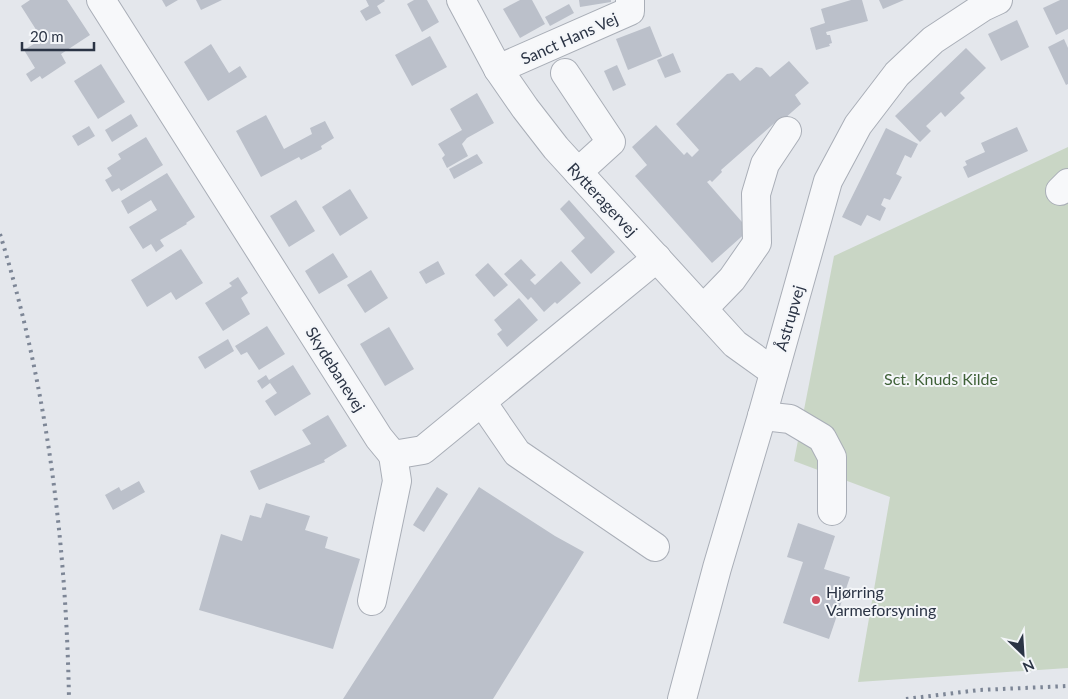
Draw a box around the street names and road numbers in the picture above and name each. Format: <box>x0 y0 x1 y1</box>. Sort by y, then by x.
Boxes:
street label: Sanct Hans Vej <box>518 8 620 68</box>
street label: Rytteragervej <box>564 158 642 240</box>
street label: Åstrupvej <box>771 283 807 353</box>
street label: Skydebanevej <box>302 323 370 415</box>

